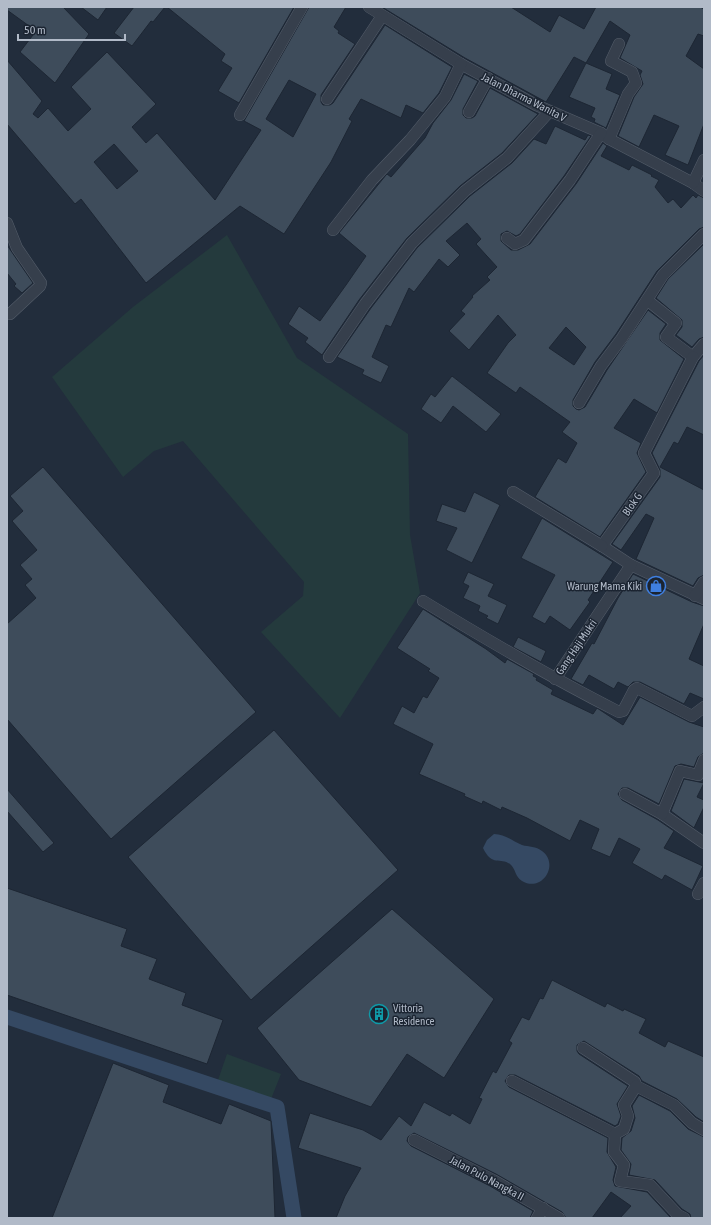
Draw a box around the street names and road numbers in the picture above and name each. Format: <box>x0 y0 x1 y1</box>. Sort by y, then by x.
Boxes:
street label: Jalan Dharma Wanita V <box>480 70 569 124</box>
street label: Blok G <box>620 490 644 518</box>
street label: Gang Haji Mukri <box>553 617 599 677</box>
street label: Jalan Pulo Nangka II <box>448 1153 526 1203</box>

